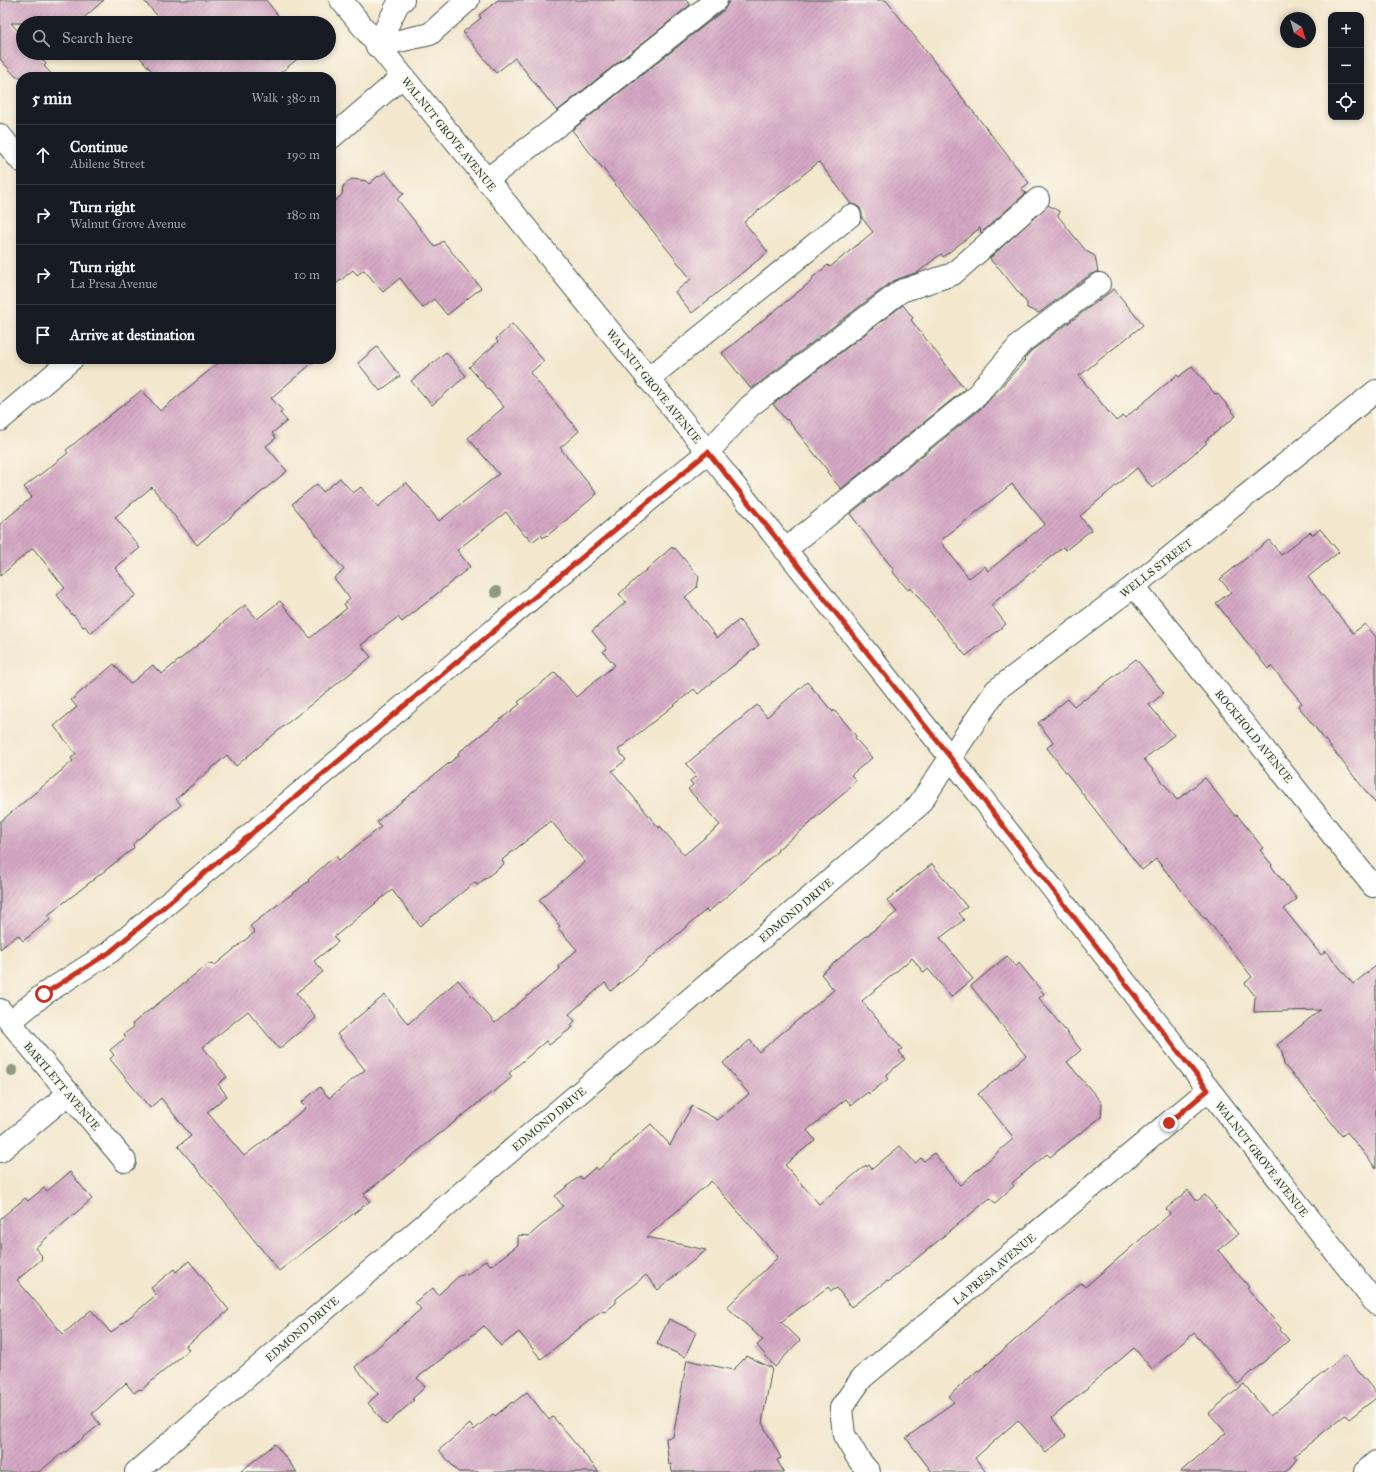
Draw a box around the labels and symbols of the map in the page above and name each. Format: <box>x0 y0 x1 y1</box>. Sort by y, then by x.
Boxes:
north arrow <box>1280 12 1316 48</box>
street label: WALNUT GROVE AVENUE <box>399 75 499 194</box>
street label: WALNUT GROVE AVENUE <box>604 327 704 446</box>
street label: WELLS STREET <box>1118 536 1195 601</box>
street label: ROCKHOLD AVENUE <box>1212 687 1295 786</box>
street label: EDMOND DRIVE <box>757 876 836 945</box>
route start <box>35 985 53 1003</box>
street label: BARTLETT AVENUE <box>21 1039 102 1133</box>
street label: EDMOND DRIVE <box>510 1085 589 1154</box>
street label: WALNUT GROVE AVENUE <box>1212 1099 1311 1220</box>
route end <box>1160 1114 1178 1132</box>
street label: LA PRESA AVENUE <box>950 1231 1039 1308</box>
street label: EDMOND DRIVE <box>263 1294 342 1365</box>

